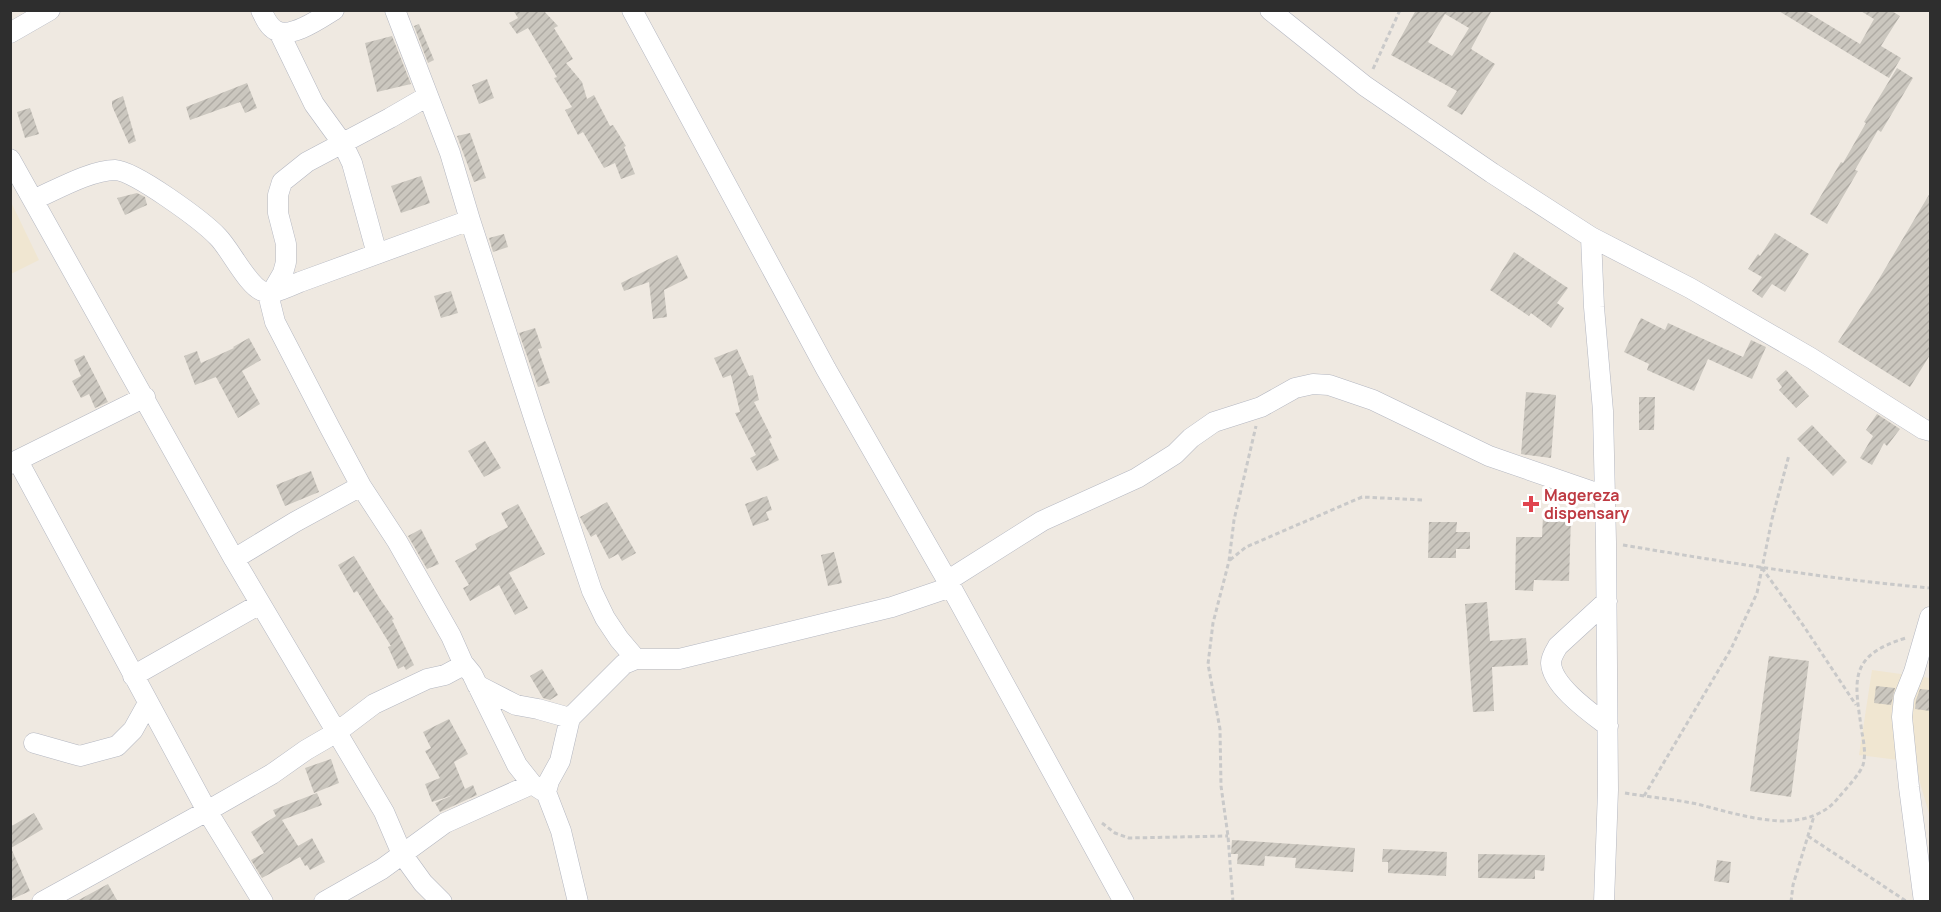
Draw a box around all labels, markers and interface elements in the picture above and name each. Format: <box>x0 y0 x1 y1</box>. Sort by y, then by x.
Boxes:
place label: Magereza dispensary <box>1544 484 1629 524</box>
marker: Magereza dispensary <box>1522 495 1540 513</box>

